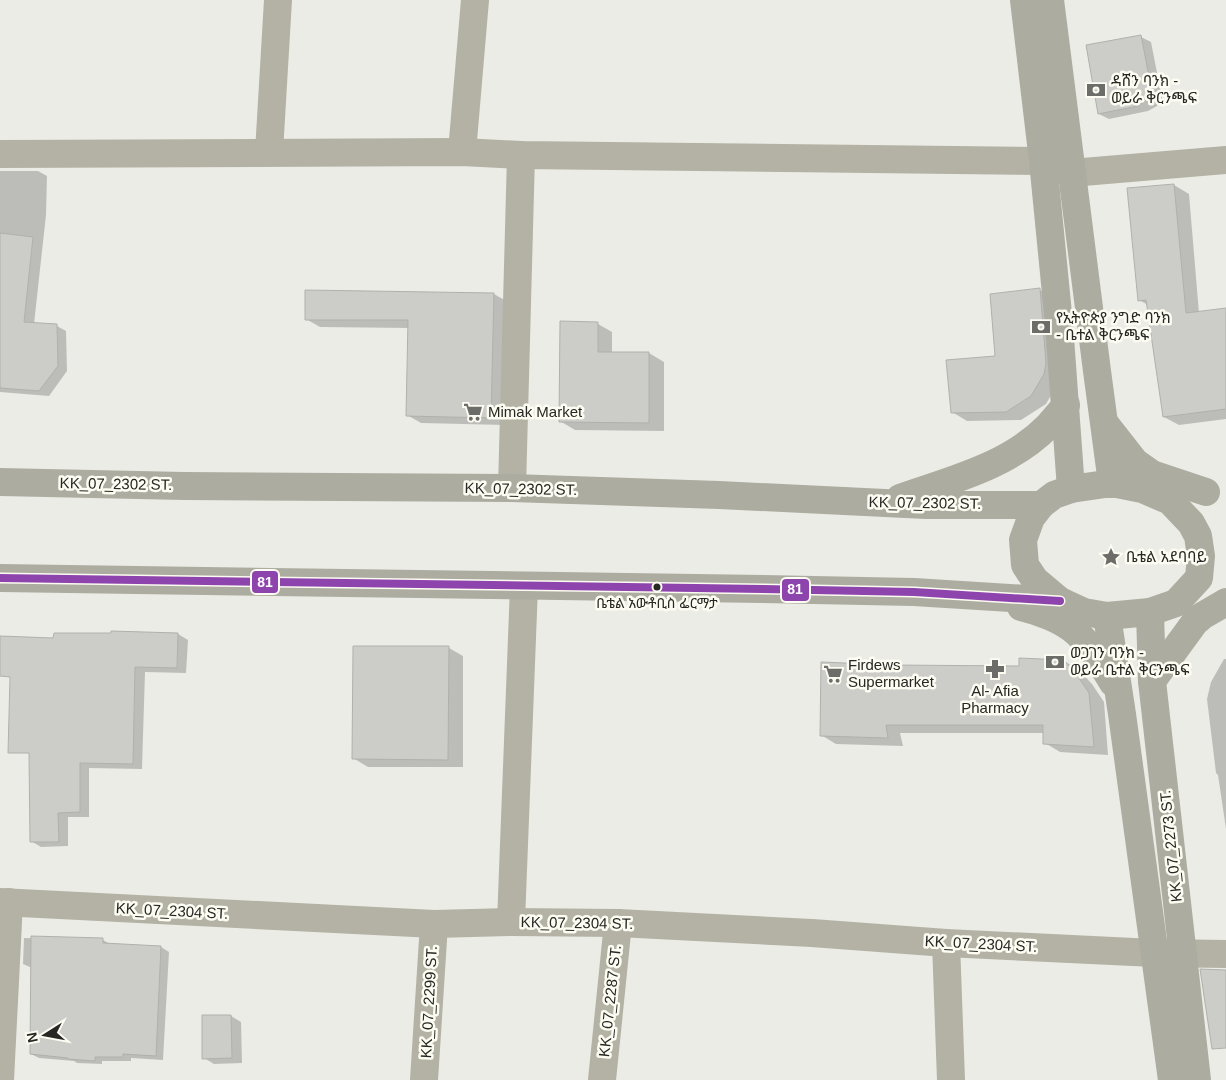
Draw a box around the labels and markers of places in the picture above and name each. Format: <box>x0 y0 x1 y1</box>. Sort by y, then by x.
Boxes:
place label: ዳሸን ባንክ - ወይራ ቅርንጫፍ <box>1111 72 1198 106</box>
bank icon: ዳሸን ባንክ - ወይራ ቅርንጫፍ <box>1085 79 1107 101</box>
place label: የኢትዮጵያ ንግድ ባንክ - ቤተል ቅርንጫፍ <box>1056 309 1171 343</box>
bank icon: የኢትዮጵያ ንግድ ባንክ - ቤተል ቅርንጫፍ <box>1030 316 1052 338</box>
supermarket icon: Mimak Market <box>462 401 484 423</box>
place label: Mimak Market <box>488 403 583 420</box>
place icon: ቤቴል አደባባይ <box>1100 546 1122 568</box>
place label: ቤቴል አደባባይ <box>1126 548 1207 565</box>
marker: ቤቴል አውቶቢስ ፌርማታ <box>652 582 662 592</box>
place label: ቤቴል አውቶቢስ ፌርማታ <box>596 595 718 611</box>
place label: ወጋገን ባንክ - ወይራ ቤተል ቅርንጫፍ <box>1070 644 1190 678</box>
bank icon: ወጋገን ባንክ - ወይራ ቤተል ቅርንጫፍ <box>1044 651 1066 673</box>
place label: Firdews Supermarket <box>848 656 935 690</box>
pharmacy icon: Al- Afia Pharmacy <box>984 658 1006 680</box>
supermarket icon: Firdews Supermarket <box>822 663 844 685</box>
place label: Al- Afia Pharmacy <box>961 682 1029 716</box>

